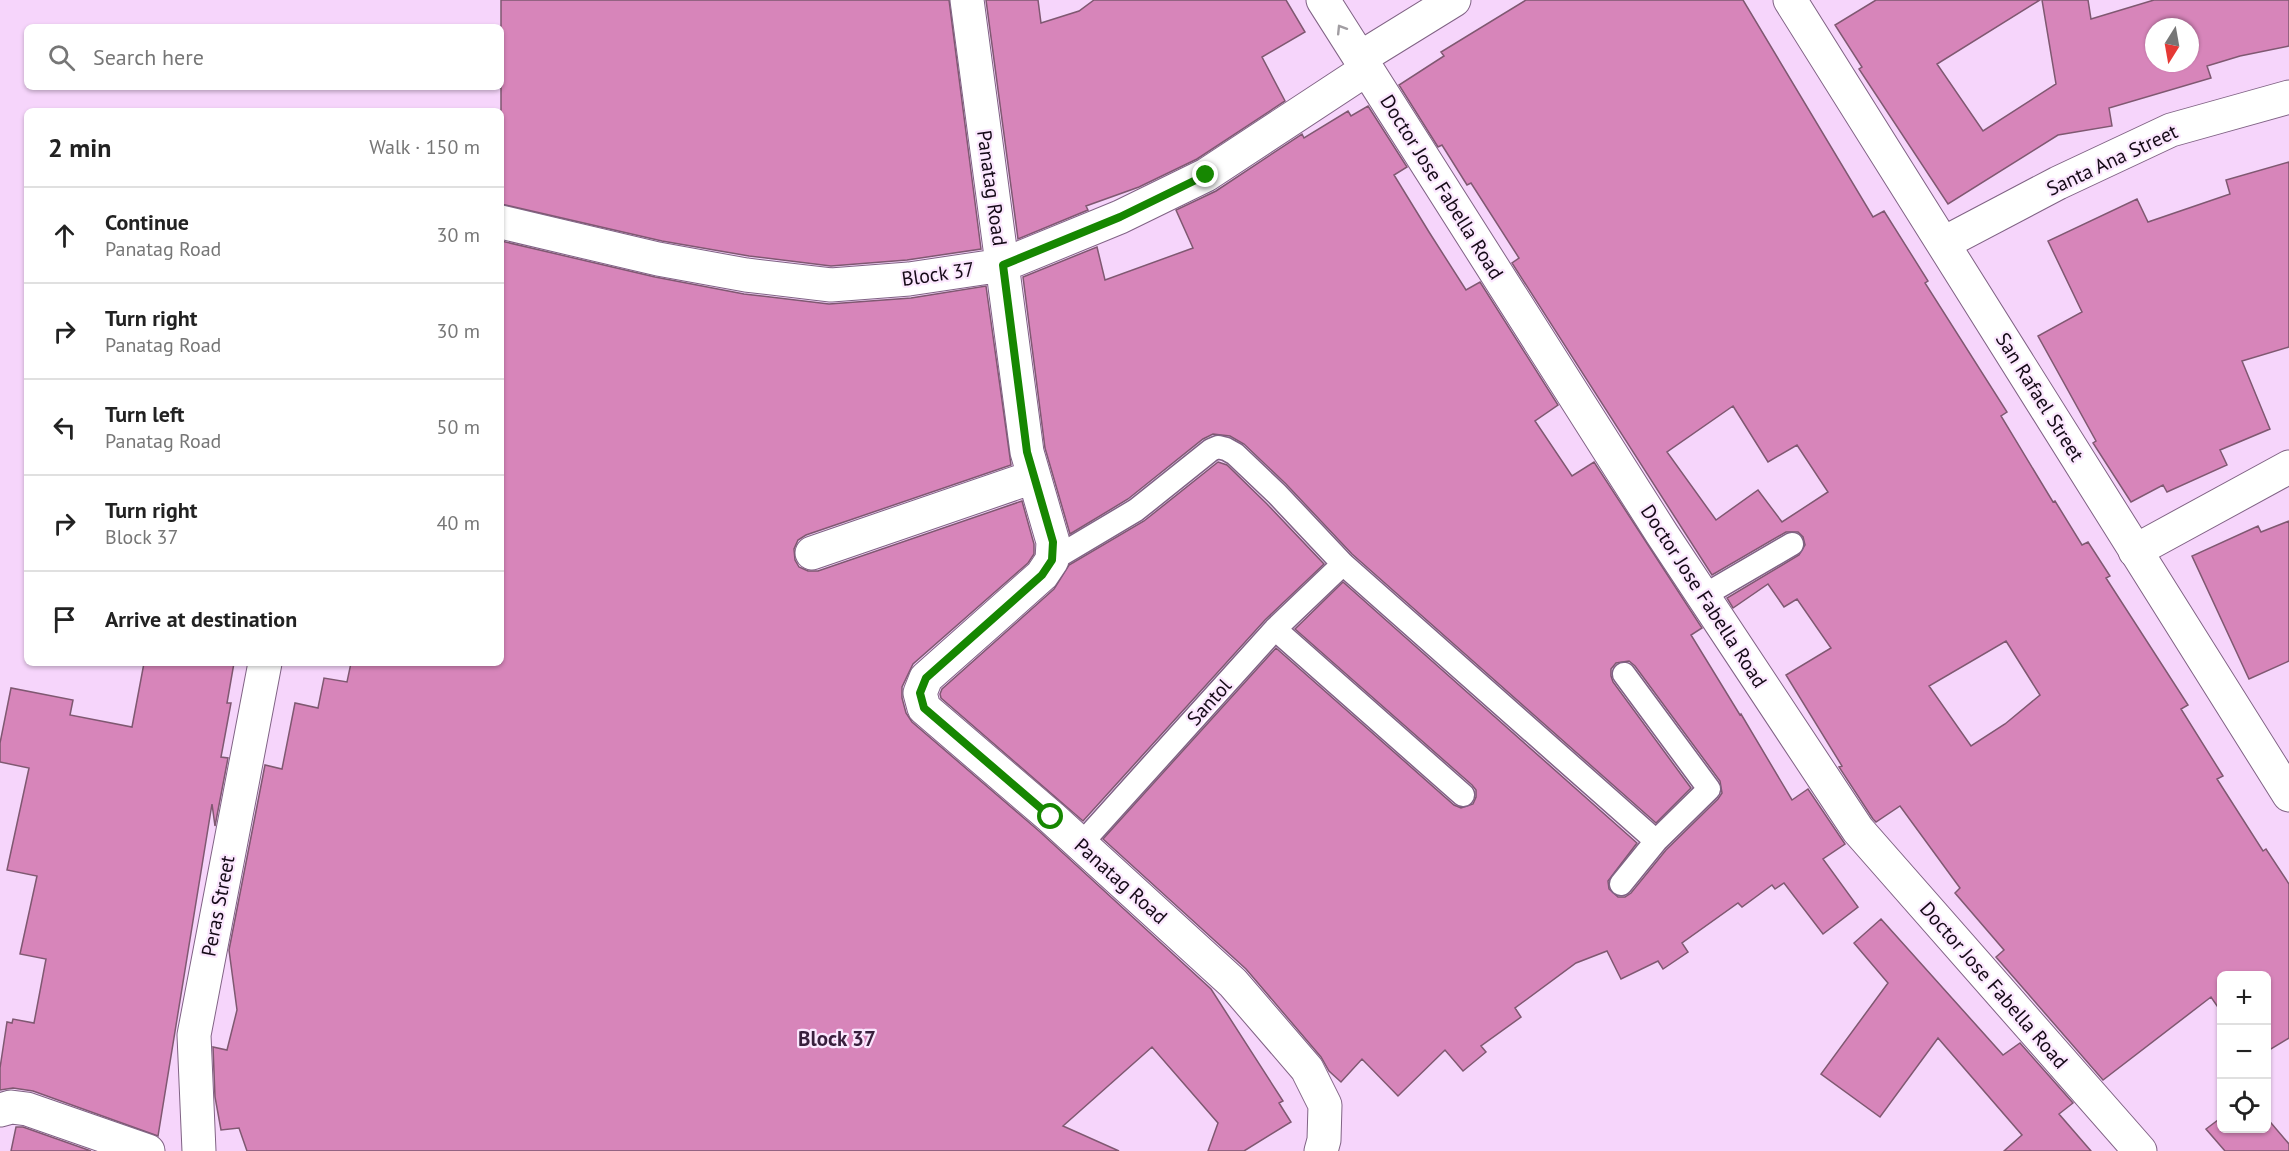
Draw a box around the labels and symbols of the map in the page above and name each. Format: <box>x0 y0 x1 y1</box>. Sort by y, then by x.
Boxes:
north arrow <box>2145 18 2199 72</box>
one-way arrow <box>1337 25 1349 35</box>
street label: Doctor Jose Fabella Road <box>1374 90 1510 284</box>
street label: Santa Ana Street <box>2042 118 2182 202</box>
street label: Panatag Road <box>971 129 1013 247</box>
route end <box>1192 161 1218 187</box>
street label: Block 37 <box>900 256 976 292</box>
street label: San Rafael Street <box>1990 328 2090 466</box>
street label: Doctor Jose Fabella Road <box>1635 500 1773 692</box>
street label: Santol <box>1181 673 1237 731</box>
route start <box>1037 803 1063 829</box>
street label: Panatag Road <box>1069 832 1173 930</box>
street label: Peras Street <box>195 853 241 959</box>
street label: Doctor Jose Fabella Road <box>1914 896 2074 1074</box>
district label: Block 37 <box>798 1025 876 1052</box>

